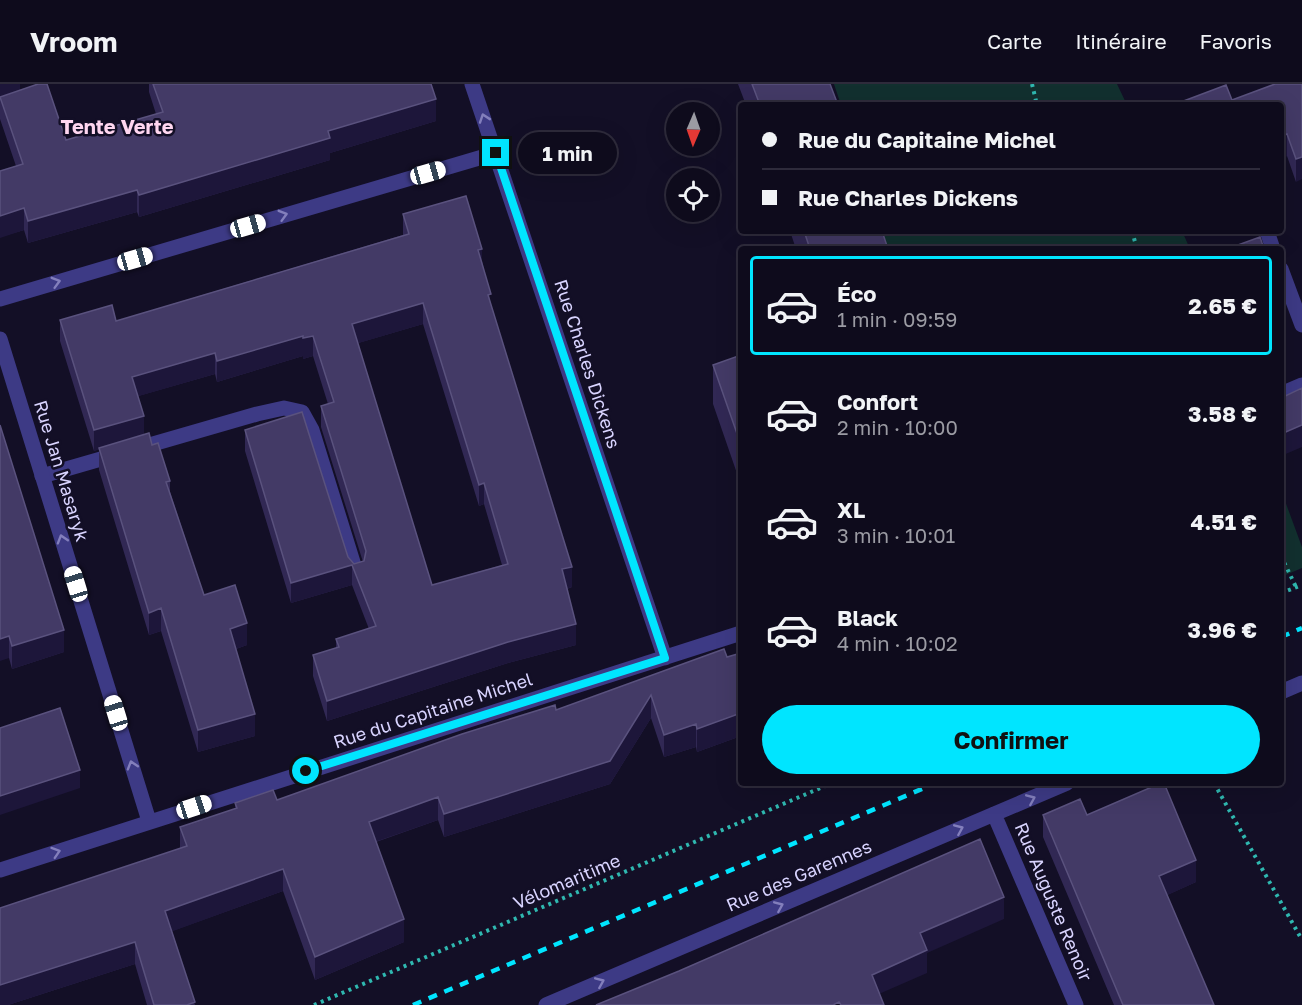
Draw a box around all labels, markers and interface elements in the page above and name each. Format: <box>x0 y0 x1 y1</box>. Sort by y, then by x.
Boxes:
text: Vroom <box>30 25 118 58</box>
text: Carte <box>987 28 1042 54</box>
text: Itinéraire <box>1075 28 1167 54</box>
text: Favoris <box>1200 28 1272 54</box>
north arrow <box>666 102 720 156</box>
map controls <box>666 102 720 222</box>
district label: Tente Verte <box>61 114 174 138</box>
one-way arrow <box>478 114 491 124</box>
text: Rue du Capitaine Michel <box>798 126 1056 153</box>
callout: 1 min <box>517 132 616 174</box>
route end <box>482 139 509 166</box>
text: 1 min <box>542 141 593 165</box>
car <box>408 159 448 187</box>
button: locate <box>666 168 720 222</box>
text: Rue Charles Dickens <box>798 184 1018 211</box>
one-way arrow <box>278 210 288 222</box>
car <box>228 212 268 240</box>
car <box>115 245 155 273</box>
street label: Rue Charles Dickens <box>550 276 626 451</box>
one-way arrow <box>50 277 61 289</box>
icon: car <box>765 279 819 333</box>
text: Éco <box>837 280 876 307</box>
text: 2.65 € <box>1188 292 1257 319</box>
text: 1 min · 09:59 <box>837 307 957 331</box>
icon: car <box>765 387 819 441</box>
text: Confort <box>837 388 918 415</box>
street label: Rue Jan Masaryk <box>30 397 94 544</box>
text: 3.58 € <box>1188 400 1257 427</box>
text: 2 min · 10:00 <box>837 415 958 439</box>
icon: car <box>765 495 819 549</box>
text: XL <box>837 496 865 523</box>
text: 4.51 € <box>1190 508 1257 535</box>
text: 3 min · 10:01 <box>837 523 955 547</box>
one-way arrow <box>57 534 69 545</box>
car <box>62 564 90 604</box>
icon: car <box>765 603 819 657</box>
text: Black <box>837 604 898 631</box>
text: 3.96 € <box>1188 616 1257 643</box>
text: 4 min · 10:02 <box>837 631 958 655</box>
street label: Rue du Capitaine Michel <box>330 667 535 753</box>
car <box>102 693 130 733</box>
button: Confirmer <box>762 705 1260 774</box>
route start <box>292 757 319 784</box>
one-way arrow <box>127 760 139 771</box>
car <box>174 793 214 821</box>
one-way arrow <box>1024 794 1035 806</box>
street label: Rue Auguste Renoir <box>1011 819 1097 984</box>
one-way arrow <box>952 824 963 836</box>
street label: Rue des Garennes <box>723 835 874 916</box>
one-way arrow <box>50 847 60 859</box>
street label: Vélomaritime <box>510 849 623 914</box>
one-way arrow <box>773 901 784 913</box>
one-way arrow <box>594 977 605 989</box>

